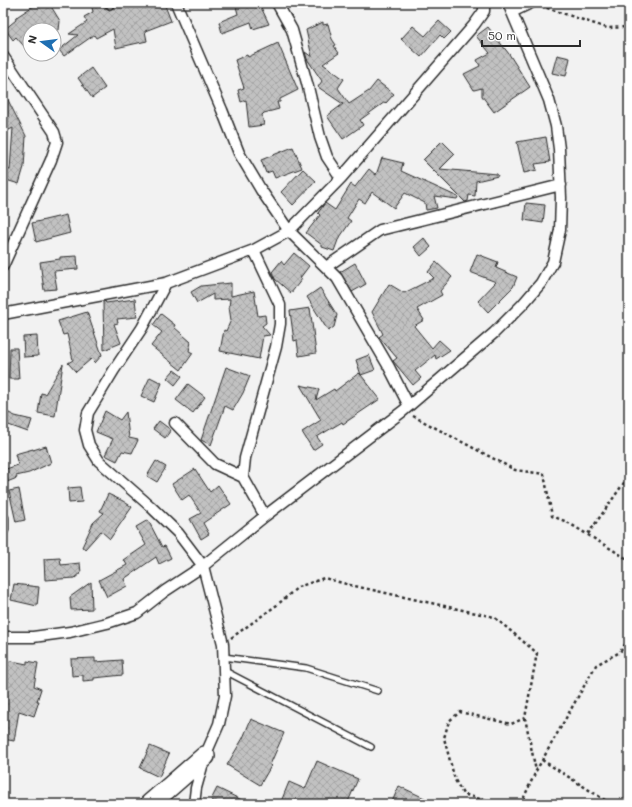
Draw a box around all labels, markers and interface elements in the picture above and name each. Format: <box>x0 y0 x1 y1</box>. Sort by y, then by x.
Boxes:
north arrow <box>22 22 62 62</box>
scale bar <box>482 22 580 48</box>
text: 50 m <box>488 27 516 43</box>
text: N <box>24 34 40 45</box>

